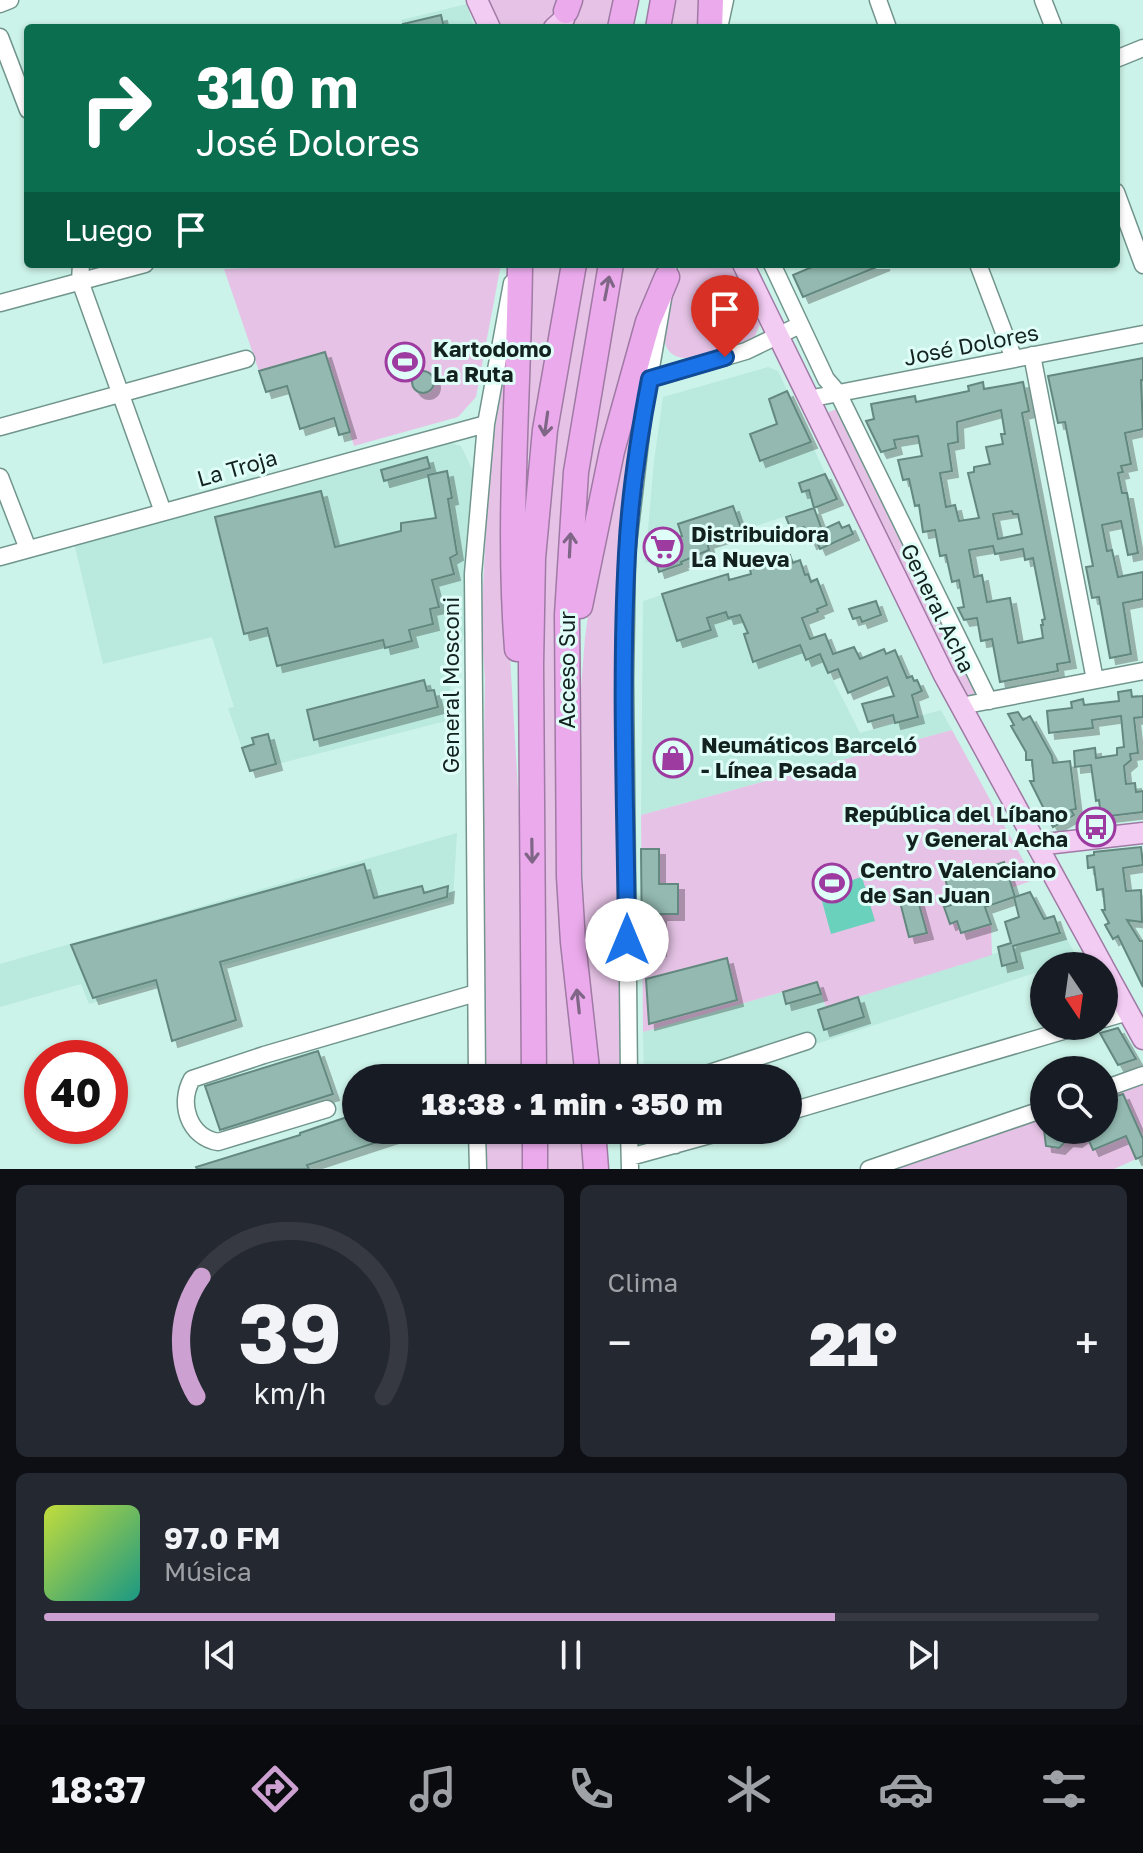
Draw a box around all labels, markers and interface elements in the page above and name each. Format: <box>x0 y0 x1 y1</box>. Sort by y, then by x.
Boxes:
text: 310 m <box>196 53 358 120</box>
icon: right <box>64 56 168 160</box>
text: José Dolores <box>196 121 420 164</box>
icon: arrive <box>169 208 213 252</box>
text: Luego <box>64 212 153 248</box>
pin <box>691 275 759 357</box>
one-way arrow <box>600 276 615 301</box>
icon: arrive <box>703 287 747 331</box>
street label: José Dolores <box>901 318 1041 371</box>
place label: Kartodomo La Ruta <box>433 335 552 387</box>
sports icon: Kartodomo La Ruta <box>384 341 426 383</box>
one-way arrow <box>538 410 553 436</box>
street label: La Troja <box>194 443 280 492</box>
place label: Distribuidora La Nueva <box>691 520 829 572</box>
supermarket icon: Distribuidora La Nueva <box>642 526 684 568</box>
one-way arrow <box>563 532 578 559</box>
street label: General Acha <box>896 539 981 677</box>
street label: General Mosconi <box>437 597 464 773</box>
street label: Acceso Sur <box>553 611 580 729</box>
place label: Neumáticos Barceló - Línea Pesada <box>701 731 917 783</box>
shop icon: Neumáticos Barceló - Línea Pesada <box>652 737 694 779</box>
place label: República del Líbano y General Acha <box>844 800 1068 852</box>
bus stop icon: República del Líbano y General Acha <box>1075 806 1117 848</box>
one-way arrow <box>524 837 540 864</box>
place label: Centro Valenciano de San Juan <box>860 856 1056 908</box>
sports icon: Centro Valenciano de San Juan <box>811 862 853 904</box>
position arrow <box>585 898 669 982</box>
north arrow <box>1030 952 1118 1040</box>
map controls <box>1030 952 1118 1144</box>
one-way arrow <box>571 988 586 1014</box>
speed limit sign: 40 <box>24 1040 128 1144</box>
button: search <box>1030 1056 1118 1144</box>
text: 18:38 · 1 min · 350 m <box>421 1086 723 1122</box>
text: Clima <box>608 1267 678 1298</box>
text: 39 <box>238 1281 342 1381</box>
text: 21° <box>809 1307 897 1379</box>
text: − <box>608 1316 632 1369</box>
text: + <box>1075 1316 1099 1369</box>
text: km/h <box>253 1376 326 1410</box>
text: 97.0 FM <box>164 1520 281 1556</box>
text: Música <box>164 1556 252 1587</box>
icon: previous <box>198 1633 242 1677</box>
icon: pause <box>549 1633 593 1677</box>
icon: next <box>901 1633 945 1677</box>
icon: directions <box>247 1761 303 1817</box>
icon: music <box>405 1761 461 1817</box>
icon: phone <box>563 1761 619 1817</box>
icon: climate <box>721 1761 777 1817</box>
icon: car <box>878 1761 934 1817</box>
icon: filters <box>1036 1761 1092 1817</box>
text: 18:37 <box>51 1768 146 1811</box>

